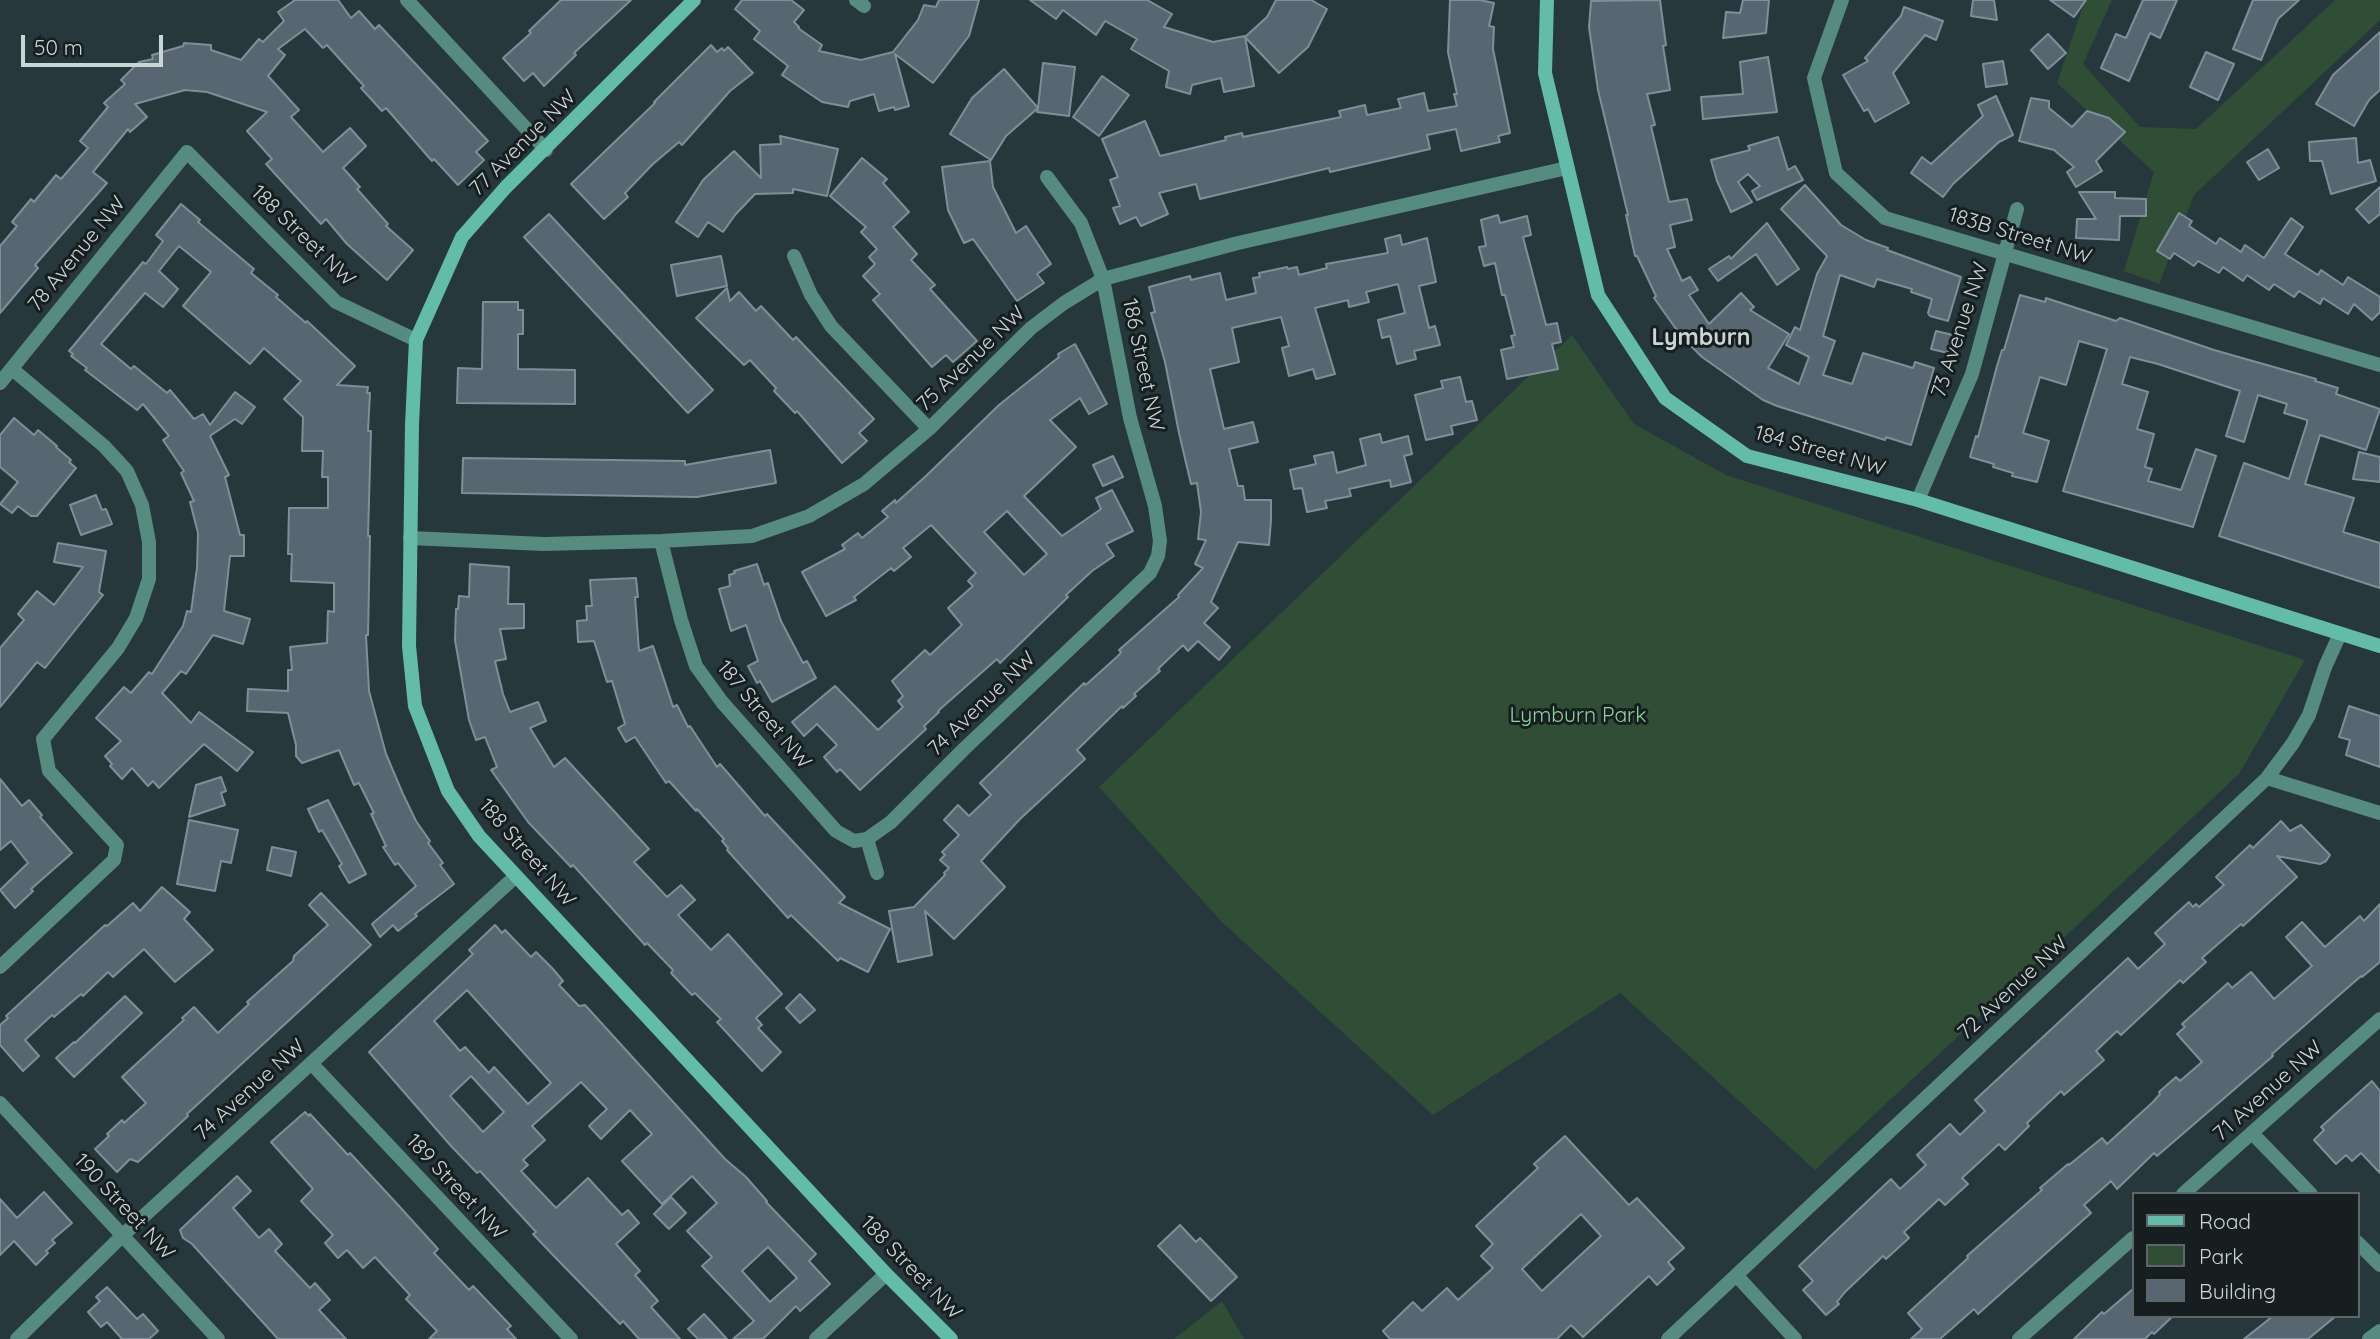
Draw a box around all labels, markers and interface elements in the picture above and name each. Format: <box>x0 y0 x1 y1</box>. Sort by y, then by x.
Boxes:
scale bar <box>24 21 166 65</box>
text: 50 m <box>34 34 83 60</box>
street label: 77 Avenue NW <box>464 84 582 202</box>
street label: 188 Street NW <box>246 180 360 292</box>
street label: 78 Avenue NW <box>23 191 131 317</box>
street label: 183B Street NW <box>1945 202 2095 270</box>
street label: 73 Avenue NW <box>1926 259 1994 401</box>
street label: 186 Street NW <box>1117 296 1169 434</box>
street label: 75 Avenue NW <box>912 301 1030 417</box>
district label: Lymburn <box>1652 324 1750 352</box>
street label: 184 Street NW <box>1752 420 1888 482</box>
street label: 74 Avenue NW <box>923 646 1041 762</box>
street label: 187 Street NW <box>711 656 817 774</box>
park label: Lymburn Park <box>1510 703 1646 729</box>
street label: 188 Street NW <box>473 794 581 912</box>
street label: 72 Avenue NW <box>1953 931 2073 1045</box>
street label: 74 Avenue NW <box>190 1034 310 1146</box>
street label: 71 Avenue NW <box>2208 1035 2328 1147</box>
street label: 189 Street NW <box>401 1129 511 1245</box>
street label: 190 Street NW <box>68 1149 180 1265</box>
legend <box>2132 1192 2359 1318</box>
text: Road <box>2199 1208 2251 1234</box>
street label: 188 Street NW <box>855 1211 967 1325</box>
text: Park <box>2199 1243 2243 1269</box>
text: Building <box>2199 1278 2276 1304</box>

